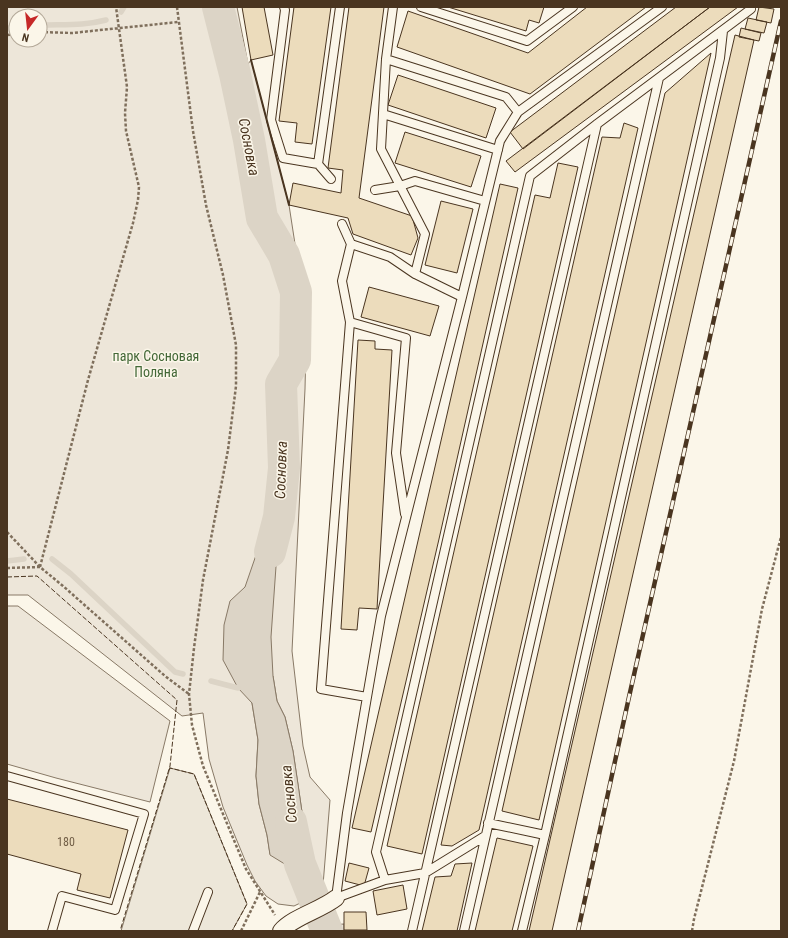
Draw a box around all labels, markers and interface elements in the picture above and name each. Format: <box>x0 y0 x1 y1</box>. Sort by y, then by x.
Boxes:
north arrow <box>8 8 48 48</box>
text: N <box>20 30 30 44</box>
water label: Сосновка <box>235 117 263 177</box>
park label: парк Сосновая Поляна <box>113 348 199 380</box>
water label: Сосновка <box>271 441 291 499</box>
water label: Сосновка <box>277 764 301 824</box>
house number: 180 <box>57 835 75 849</box>

